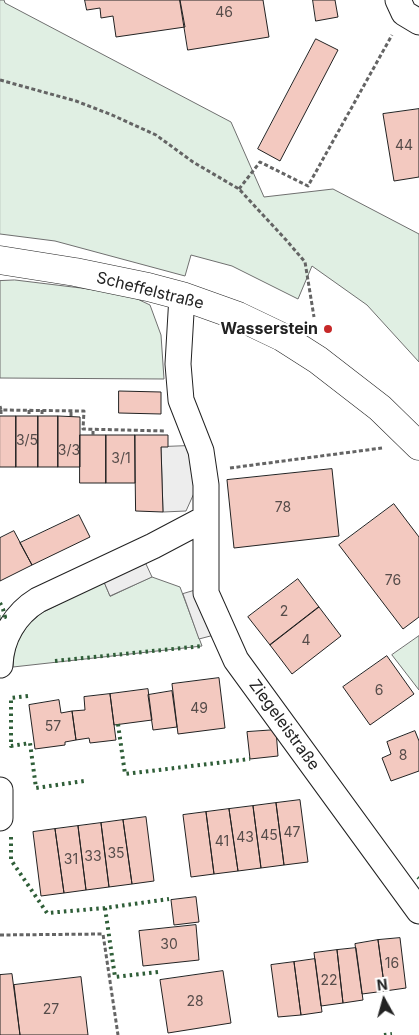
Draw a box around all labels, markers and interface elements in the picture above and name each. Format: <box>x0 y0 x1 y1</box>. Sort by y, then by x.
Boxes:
house number: 46 <box>215 5 233 21</box>
house number: 44 <box>395 138 413 154</box>
street label: Scheffelstraße <box>94 268 206 314</box>
place label: Wasserstein <box>221 319 318 339</box>
marker: Wasserstein <box>322 323 334 335</box>
house number: 3/5 <box>16 433 38 449</box>
house number: 3/3 <box>58 443 80 459</box>
house number: 3/1 <box>111 451 131 467</box>
house number: 78 <box>275 500 291 516</box>
house number: 76 <box>385 573 401 589</box>
house number: 2 <box>280 604 288 620</box>
house number: 4 <box>301 633 311 649</box>
street label: Ziegeleistraße <box>245 676 323 774</box>
house number: 6 <box>375 683 383 699</box>
house number: 49 <box>190 701 208 717</box>
house number: 57 <box>45 719 61 735</box>
house number: 8 <box>399 748 407 764</box>
house number: 47 <box>284 825 300 841</box>
house number: 45 <box>260 828 278 844</box>
house number: 43 <box>236 830 254 846</box>
house number: 41 <box>215 834 229 850</box>
house number: 35 <box>107 846 125 862</box>
house number: 33 <box>84 849 102 865</box>
house number: 31 <box>64 852 78 868</box>
house number: 30 <box>160 937 178 953</box>
house number: 16 <box>385 956 399 972</box>
house number: 22 <box>320 973 338 989</box>
north arrow <box>359 975 409 1025</box>
text: N <box>376 976 388 994</box>
house number: 28 <box>186 994 204 1010</box>
house number: 27 <box>43 1002 59 1018</box>

